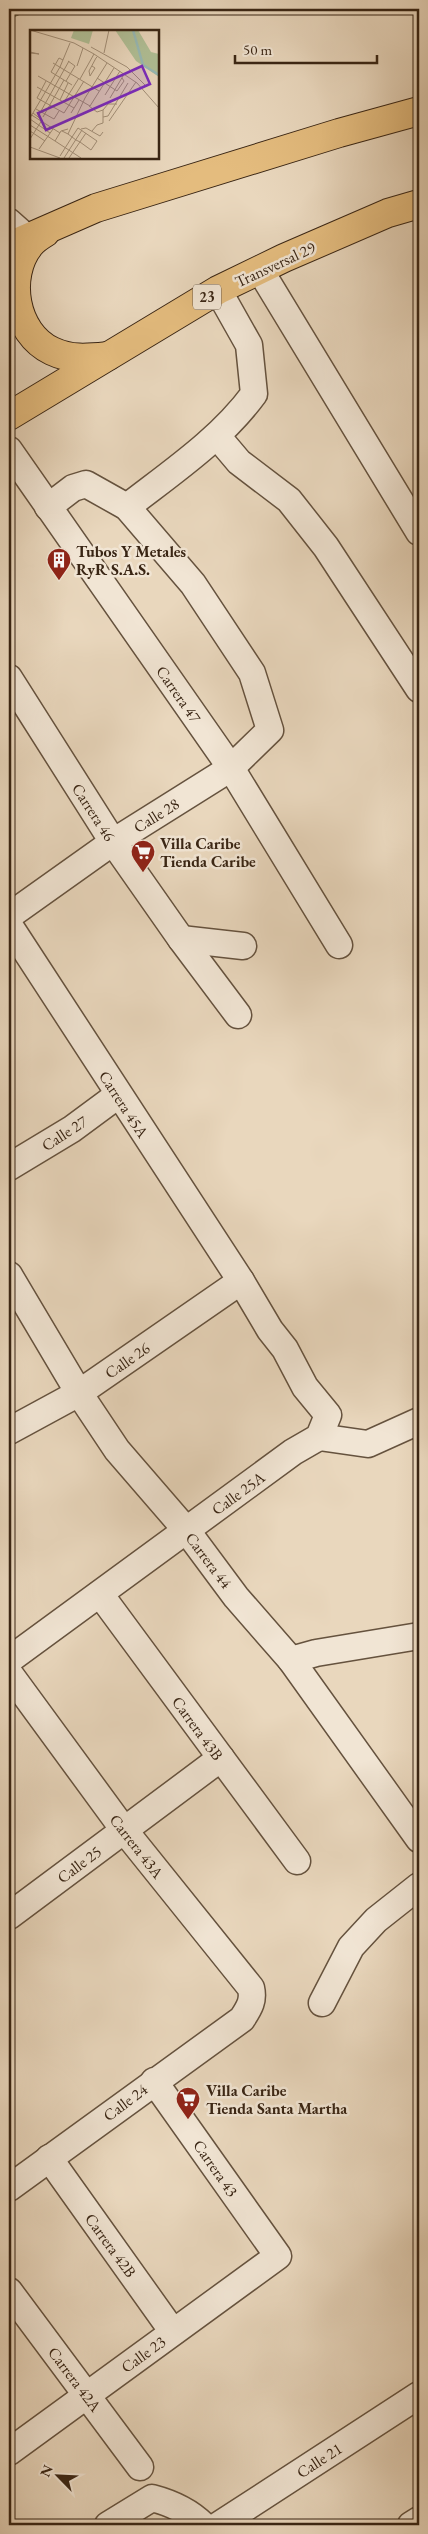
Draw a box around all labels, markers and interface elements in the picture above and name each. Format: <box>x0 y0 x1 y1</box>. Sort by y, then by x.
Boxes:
inset map <box>30 30 159 159</box>
scale bar <box>235 32 378 64</box>
text: 50 m <box>243 40 272 59</box>
street label: Transversal 29 <box>232 237 319 292</box>
road number: 23 <box>193 284 221 310</box>
place label: Tubos Y Metales RyR S.A.S. <box>76 541 186 580</box>
building icon: Tubos Y Metales RyR S.A.S. <box>46 547 72 581</box>
street label: Carrera 47 <box>151 662 206 727</box>
street label: Carrera 46 <box>67 779 120 845</box>
street label: Calle 28 <box>129 793 183 838</box>
place label: Villa Caribe Tienda Caribe <box>160 833 256 872</box>
supermarket icon: Villa Caribe Tienda Caribe <box>130 839 156 873</box>
street label: Carrera 45A <box>94 1067 154 1143</box>
street label: Calle 27 <box>37 1111 91 1156</box>
street label: Calle 26 <box>101 1337 154 1383</box>
street label: Calle 25A <box>207 1466 270 1520</box>
street label: Carrera 44 <box>181 1528 237 1593</box>
street label: Carrera 43B <box>167 1692 228 1765</box>
street label: Carrera 43A <box>105 1810 169 1883</box>
street label: Calle 25 <box>53 1841 106 1888</box>
street label: Calle 24 <box>99 2079 152 2126</box>
place label: Villa Caribe Tienda Santa Martha <box>206 2080 348 2119</box>
supermarket icon: Villa Caribe Tienda Santa Martha <box>175 2086 201 2120</box>
street label: Carrera 43 <box>188 2136 243 2201</box>
street label: Carrera 42B <box>80 2209 141 2282</box>
street label: Calle 23 <box>117 2331 170 2378</box>
street label: Carrera 42A <box>43 2343 106 2417</box>
street label: Calle 21 <box>292 2438 346 2483</box>
north arrow <box>32 2452 82 2502</box>
text: N <box>36 2461 57 2480</box>

